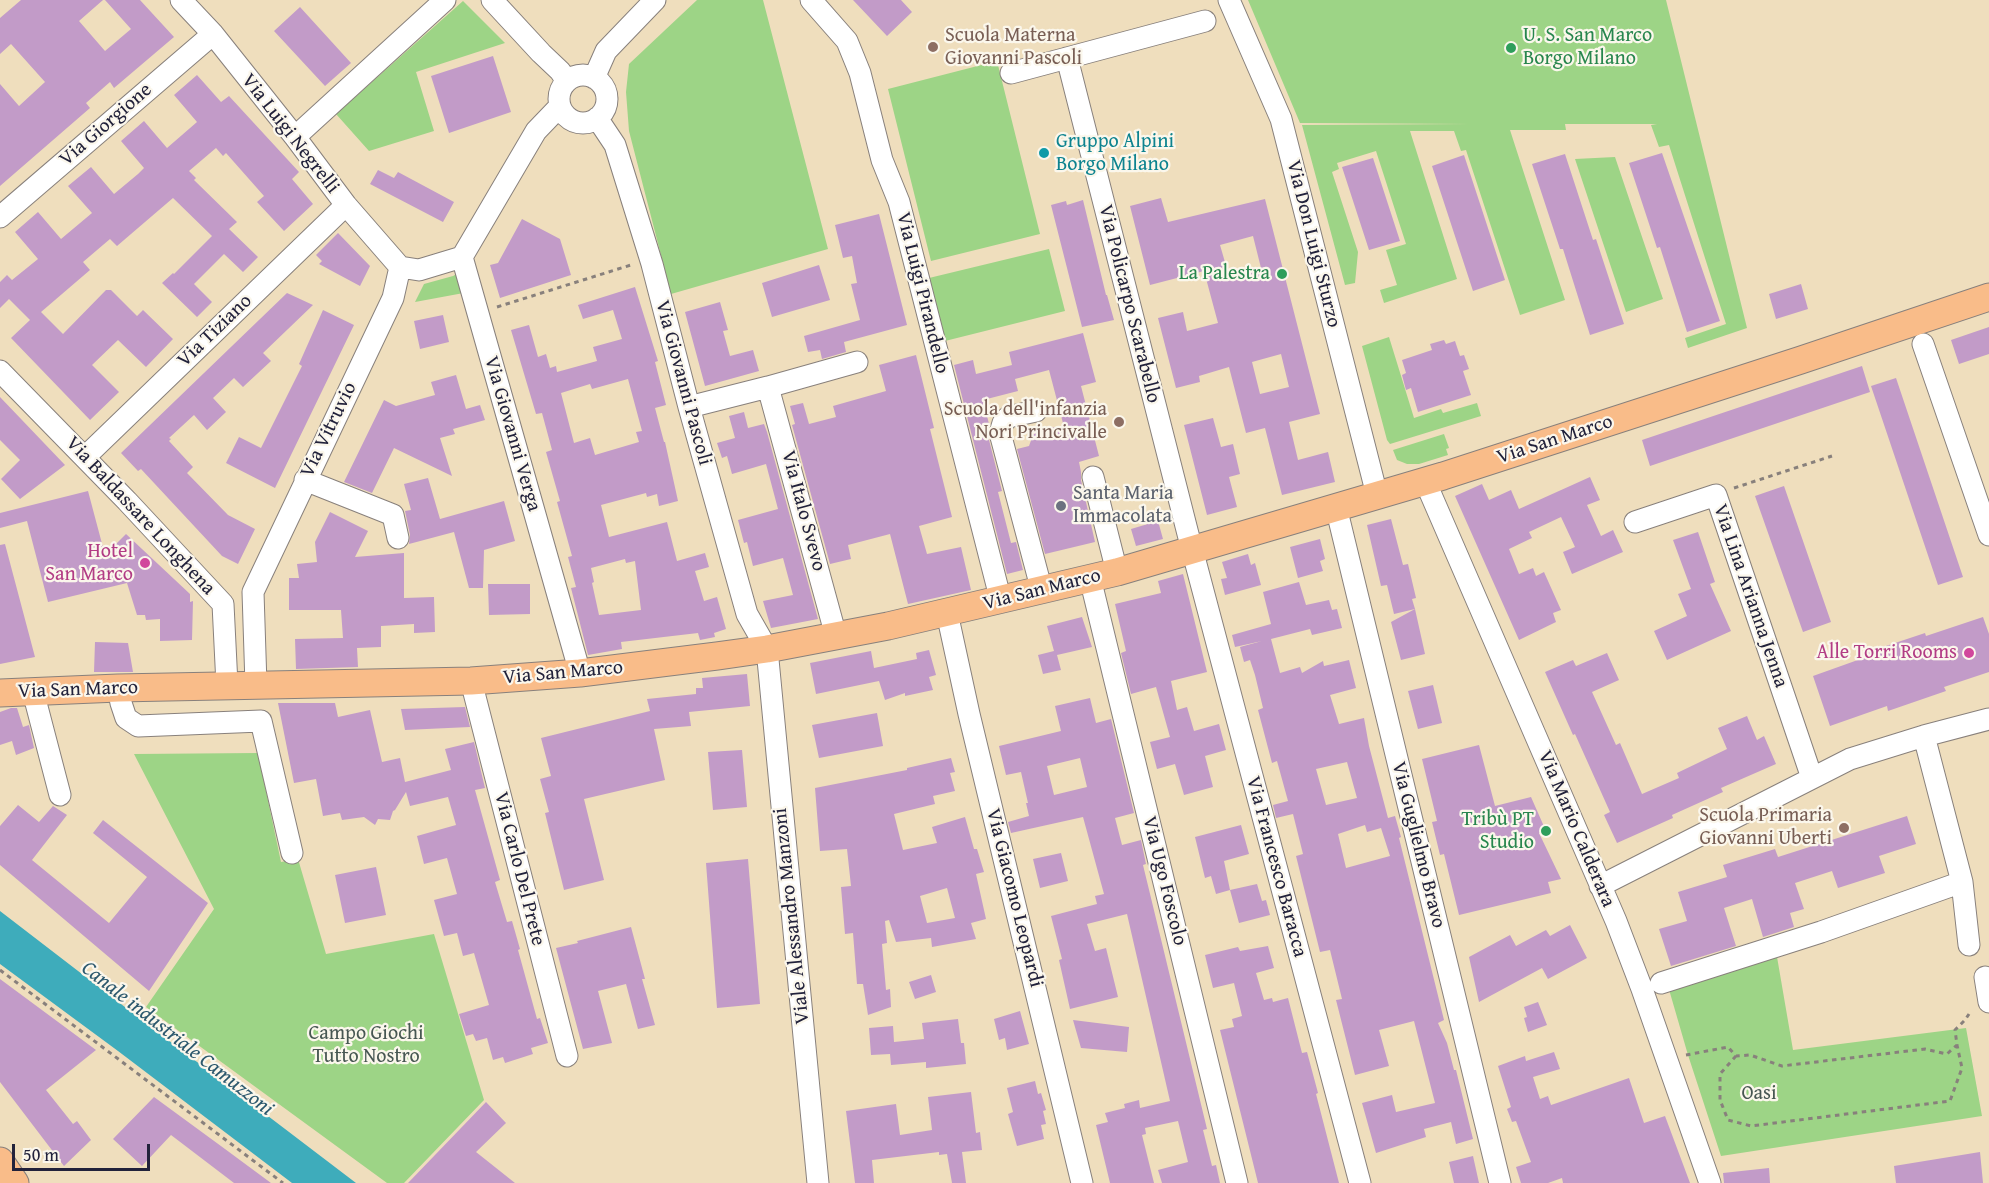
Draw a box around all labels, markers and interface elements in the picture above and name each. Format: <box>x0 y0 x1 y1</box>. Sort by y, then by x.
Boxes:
place label: Scuola Materna Giovanni Pascoli <box>945 24 1082 71</box>
place label: U. S. San Marco Borgo Milano <box>1523 24 1652 71</box>
marker: Scuola Materna Giovanni Pascoli <box>926 40 940 54</box>
marker: U. S. San Marco Borgo Milano <box>1504 41 1518 55</box>
street label: Via Luigi Negrelli <box>236 69 344 199</box>
street label: Via Giorgione <box>55 78 157 172</box>
place label: Gruppo Alpini Borgo Milano <box>1056 130 1174 177</box>
marker: Gruppo Alpini Borgo Milano <box>1037 146 1051 160</box>
street label: Via Don Luigi Sturzo <box>1281 158 1345 330</box>
street label: Via Policarpo Scarabello <box>1093 202 1165 406</box>
street label: Via Luigi Pirandello <box>890 210 954 376</box>
place label: La Palestra <box>1179 262 1270 286</box>
marker: La Palestra <box>1275 267 1289 281</box>
street label: Via Tiziano <box>173 289 257 373</box>
street label: Via Giovanni Pascoli <box>649 298 717 468</box>
street label: Via Giovanni Verga <box>478 354 546 514</box>
street label: Via Vitruvio <box>296 378 362 482</box>
place label: Scuola dell'infanzia Nori Princivalle <box>944 398 1107 445</box>
street label: Via San Marco <box>1494 410 1616 470</box>
marker: Scuola dell'infanzia Nori Princivalle <box>1112 415 1126 429</box>
street label: Via Baldassare Longhena <box>60 432 220 600</box>
street label: Via Italo Svevo <box>775 448 831 574</box>
place label: Santa Maria Immacolata <box>1073 482 1174 529</box>
marker: Santa Maria Immacolata <box>1054 499 1068 513</box>
street label: Via Lina Arianna Jenna <box>1707 501 1793 691</box>
place label: Hotel San Marco <box>45 540 133 587</box>
marker: Hotel San Marco <box>138 556 152 570</box>
street label: Via San Marco <box>981 564 1103 616</box>
place label: Alle Torri Rooms <box>1817 641 1957 665</box>
marker: Alle Torri Rooms <box>1962 646 1976 660</box>
street label: Via San Marco <box>502 656 624 690</box>
street label: Via San Marco <box>17 676 139 704</box>
street label: Via Mario Calderara <box>1532 747 1620 911</box>
street label: Via Guglielmo Bravo <box>1386 759 1450 931</box>
street label: Via Francesco Baracca <box>1240 774 1312 960</box>
street label: Via Carlo Del Prete <box>488 790 550 948</box>
place label: Scuola Primaria Giovanni Uberti <box>1699 804 1832 851</box>
street label: Via Giacomo Leopardi <box>980 806 1048 990</box>
street label: Viale Alessandro Manzoni <box>769 807 815 1025</box>
place label: Tribù PT Studio <box>1461 808 1534 855</box>
street label: Via Ugo Foscolo <box>1136 814 1192 948</box>
marker: Scuola Primaria Giovanni Uberti <box>1837 821 1851 835</box>
marker: Tribù PT Studio <box>1539 824 1553 838</box>
water label: Canale industriale Camuzzoni <box>76 956 278 1122</box>
park label: Campo Giochi Tutto Nostro <box>308 1022 424 1069</box>
park label: Oasi <box>1741 1082 1777 1106</box>
scale bar <box>15 1132 153 1170</box>
text: 50 m <box>23 1141 59 1168</box>

